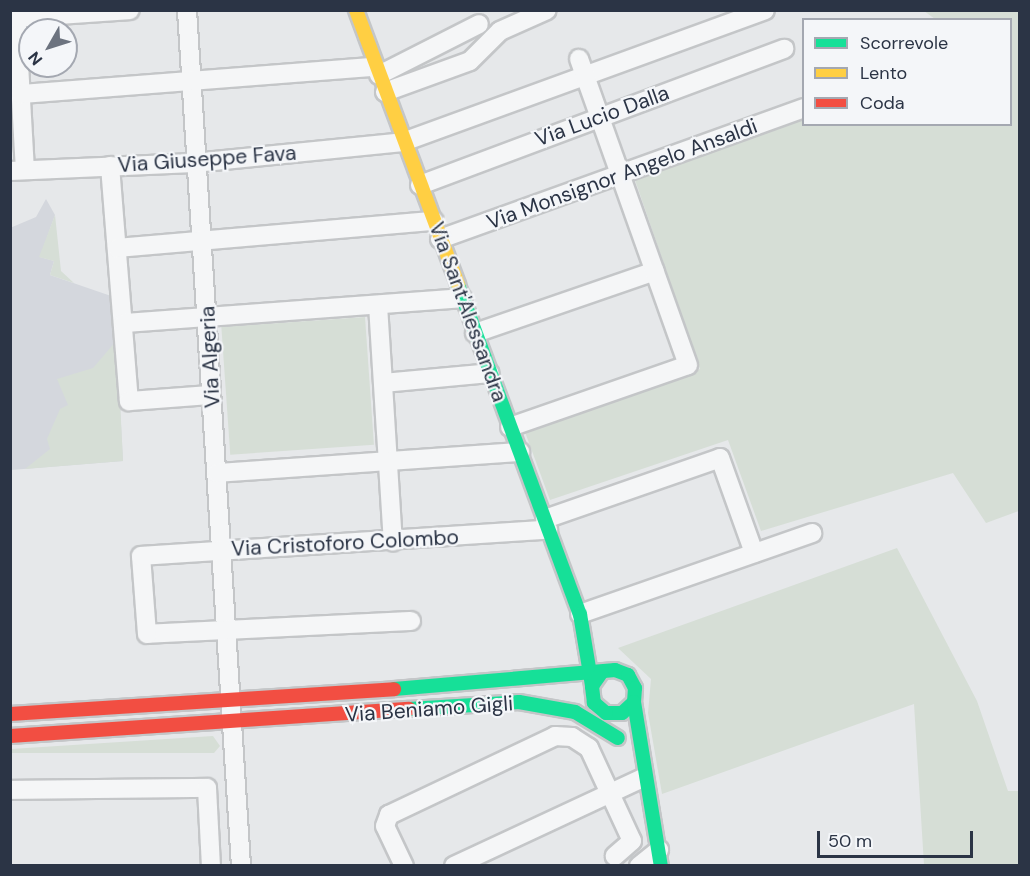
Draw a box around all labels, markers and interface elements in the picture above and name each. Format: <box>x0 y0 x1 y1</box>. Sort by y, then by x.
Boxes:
north arrow <box>18 18 78 78</box>
legend <box>802 18 1012 126</box>
text: Scorrevole <box>860 31 948 55</box>
text: N <box>23 47 47 70</box>
text: Lento <box>860 61 907 85</box>
street label: Via Lucio Dalla <box>531 80 673 152</box>
text: Coda <box>860 91 905 115</box>
street label: Via Monsignor Angelo Ansaldi <box>483 113 761 235</box>
street label: Via Giuseppe Fava <box>117 140 297 178</box>
street label: Via Sant'Alessandra <box>424 219 512 405</box>
street label: Via Algeria <box>195 305 225 409</box>
street label: Via Cristoforo Colombo <box>231 524 459 562</box>
street label: Via Beniamo Gigli <box>344 691 514 727</box>
scale bar <box>820 819 976 857</box>
text: 50 m <box>828 829 872 853</box>

